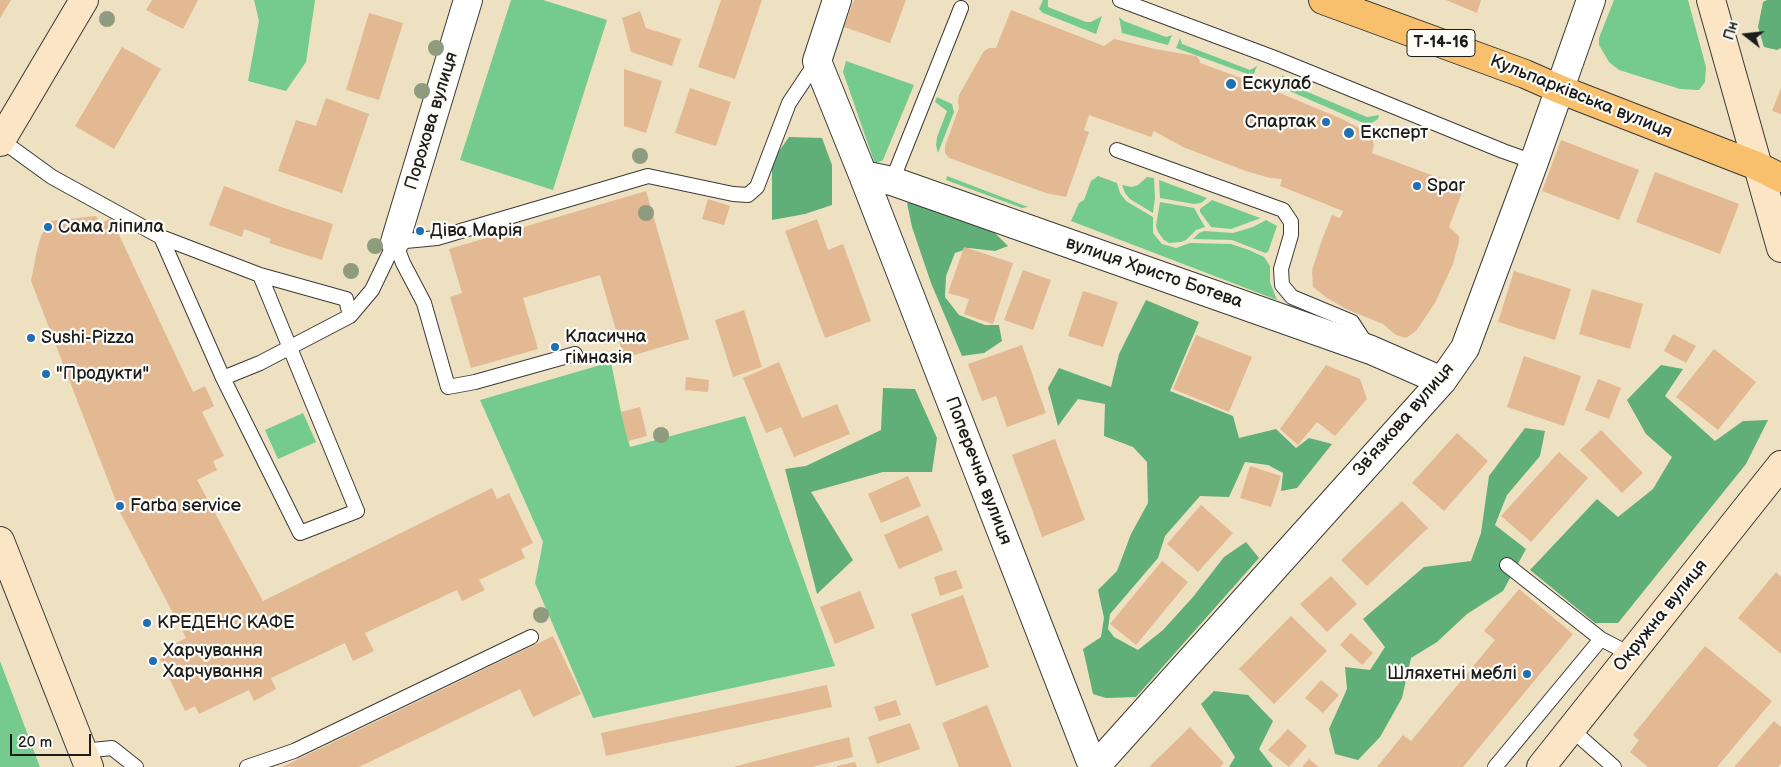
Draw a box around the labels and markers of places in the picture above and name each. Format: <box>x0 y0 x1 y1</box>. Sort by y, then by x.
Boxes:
place label: Ескулаб <box>1242 73 1311 95</box>
marker: Ескулаб <box>1224 77 1238 91</box>
place label: Спартак <box>1245 111 1316 133</box>
marker: Спартак <box>1320 116 1332 128</box>
place label: Експерт <box>1360 122 1428 144</box>
marker: Експерт <box>1342 126 1356 140</box>
place label: Spar <box>1427 175 1465 197</box>
marker: Spar <box>1411 180 1423 192</box>
place label: Сама ліпила <box>58 216 164 238</box>
place label: Діва Марія <box>430 220 522 242</box>
marker: Сама ліпила <box>42 221 54 233</box>
marker: Діва Марія <box>414 225 426 237</box>
place label: Класична гімназія <box>565 326 646 368</box>
place label: Sushi-Pizza <box>41 327 134 349</box>
marker: Sushi-Pizza <box>25 332 37 344</box>
marker: Класична гімназія <box>549 341 561 353</box>
place label: "Продукти" <box>56 363 149 385</box>
marker: "Продукти" <box>40 368 52 380</box>
place label: Farba service <box>130 495 241 517</box>
marker: Farba service <box>114 500 126 512</box>
place label: КРЕДЕНС КАФЕ <box>157 612 295 634</box>
marker: КРЕДЕНС КАФЕ <box>141 617 153 629</box>
place label: Харчування Харчування <box>163 640 263 682</box>
marker: Харчування Харчування <box>147 655 159 667</box>
place label: Шляхетні меблі <box>1387 663 1517 685</box>
marker: Шляхетні меблі <box>1521 668 1533 680</box>

